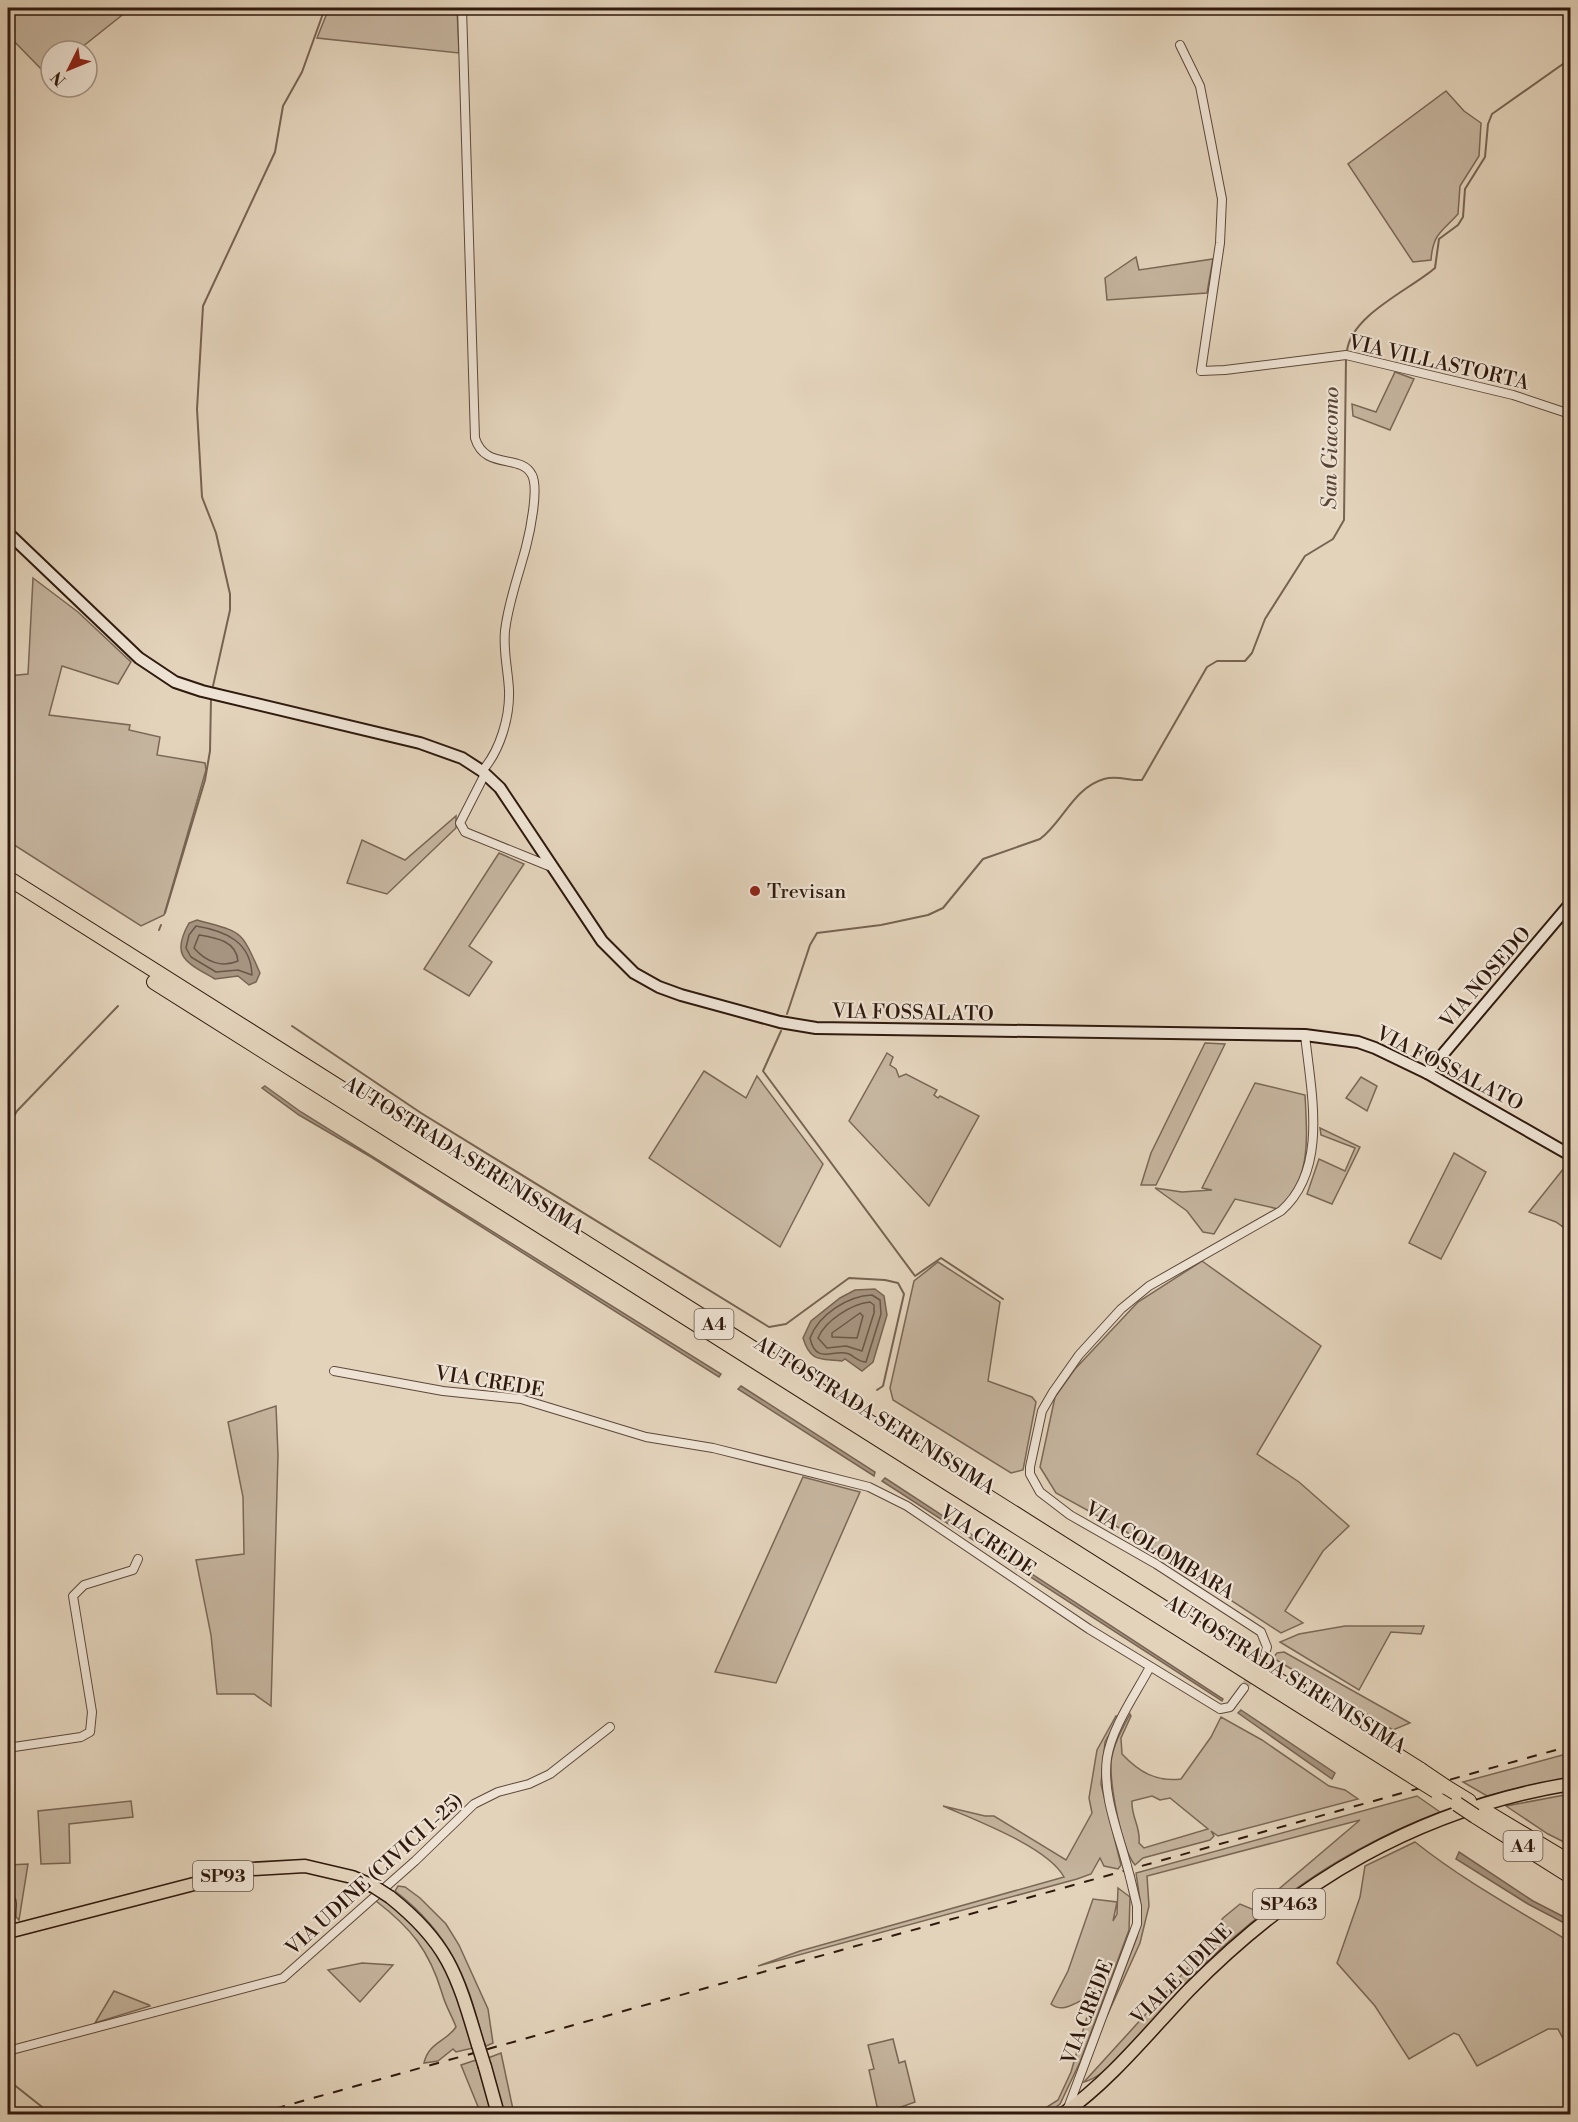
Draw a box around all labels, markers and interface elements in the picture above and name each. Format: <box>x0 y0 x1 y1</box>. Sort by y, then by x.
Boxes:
north arrow <box>39 39 99 99</box>
text: N <box>47 67 70 90</box>
street label: VIA VILLASTORTA <box>1345 330 1533 397</box>
water label: San Giacomo <box>1317 386 1345 510</box>
place label: Trevisan <box>767 880 846 905</box>
marker: Trevisan <box>748 884 762 898</box>
street label: VIA NOSEDO <box>1435 922 1537 1035</box>
street label: VIA FOSSALATO <box>831 1000 994 1027</box>
street label: VIA FOSSALATO <box>1371 1021 1527 1117</box>
street label: AUTOSTRADA SERENISSIMA <box>337 1071 589 1242</box>
road number: A4 <box>694 1309 734 1339</box>
street label: AUTOSTRADA SERENISSIMA <box>748 1331 1000 1502</box>
street label: VIA CREDE <box>432 1361 546 1403</box>
street label: VIA COLOMBARA <box>1079 1496 1240 1606</box>
street label: VIA CREDE <box>934 1499 1040 1582</box>
street label: AUTOSTRADA SERENISSIMA <box>1159 1590 1411 1761</box>
street label: VIA UDINE (CIVICI 1-25) <box>280 1789 469 1962</box>
road number: A4 <box>1504 1831 1543 1861</box>
road number: SP93 <box>193 1861 253 1891</box>
road number: SP463 <box>1253 1889 1325 1919</box>
street label: VIALE UDINE <box>1125 1919 1238 2032</box>
street label: VIA CREDE <box>1057 1956 1120 2070</box>

